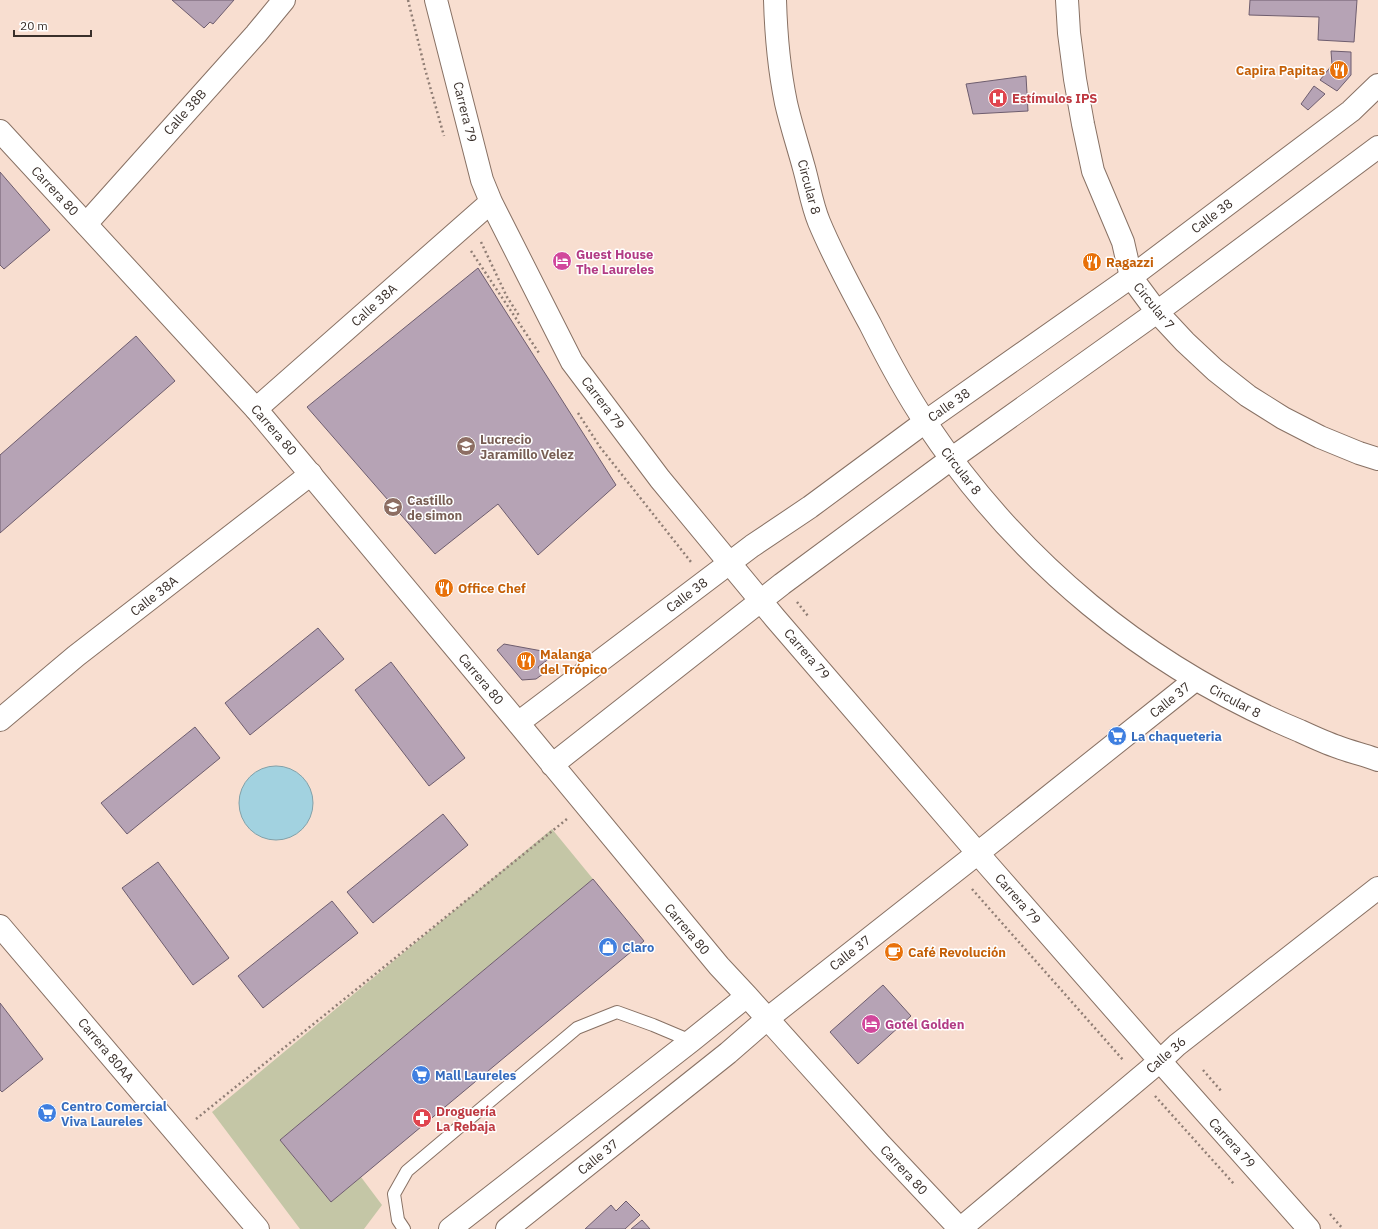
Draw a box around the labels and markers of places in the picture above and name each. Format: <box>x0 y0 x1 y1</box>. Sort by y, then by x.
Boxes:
restaurant icon: Capira Papitas <box>1328 59 1350 81</box>
place label: Capira Papitas <box>1236 62 1325 79</box>
hospital icon: Estímulos IPS <box>987 87 1009 109</box>
place label: Estímulos IPS <box>1012 90 1097 107</box>
place label: Guest House The Laureles <box>576 246 655 278</box>
hotel icon: Guest House The Laureles <box>551 250 573 272</box>
restaurant icon: Ragazzi <box>1081 251 1103 273</box>
place label: Ragazzi <box>1106 254 1154 271</box>
place label: Lucrecio Jaramillo Velez <box>480 431 574 463</box>
school or university icon: Lucrecio Jaramillo Velez <box>455 435 477 457</box>
place label: Castillo de simon <box>407 492 462 524</box>
school or university icon: Castillo de simon <box>382 496 404 518</box>
restaurant icon: Office Chef <box>433 577 455 599</box>
place label: Office Chef <box>458 580 526 597</box>
place label: Malanga del Trópico <box>540 646 607 678</box>
restaurant icon: Malanga del Trópico <box>515 650 537 672</box>
supermarket icon: La chaqueteria <box>1106 725 1128 747</box>
place label: La chaqueteria <box>1131 728 1222 745</box>
shop icon: Claro <box>597 936 619 958</box>
place label: Claro <box>622 939 654 956</box>
cafe icon: Café Revolución <box>883 941 905 963</box>
place label: Café Revolución <box>908 944 1006 961</box>
hotel icon: Gotel Golden <box>860 1013 882 1035</box>
place label: Gotel Golden <box>885 1016 964 1033</box>
supermarket icon: Mall Laureles <box>410 1064 432 1086</box>
place label: Mall Laureles <box>435 1067 517 1084</box>
place label: Centro Comercial Viva Laureles <box>61 1098 167 1130</box>
supermarket icon: Centro Comercial Viva Laureles <box>36 1102 58 1124</box>
place label: Droguería La Rebaja <box>436 1103 496 1135</box>
pharmacy icon: Droguería La Rebaja <box>411 1107 433 1129</box>

